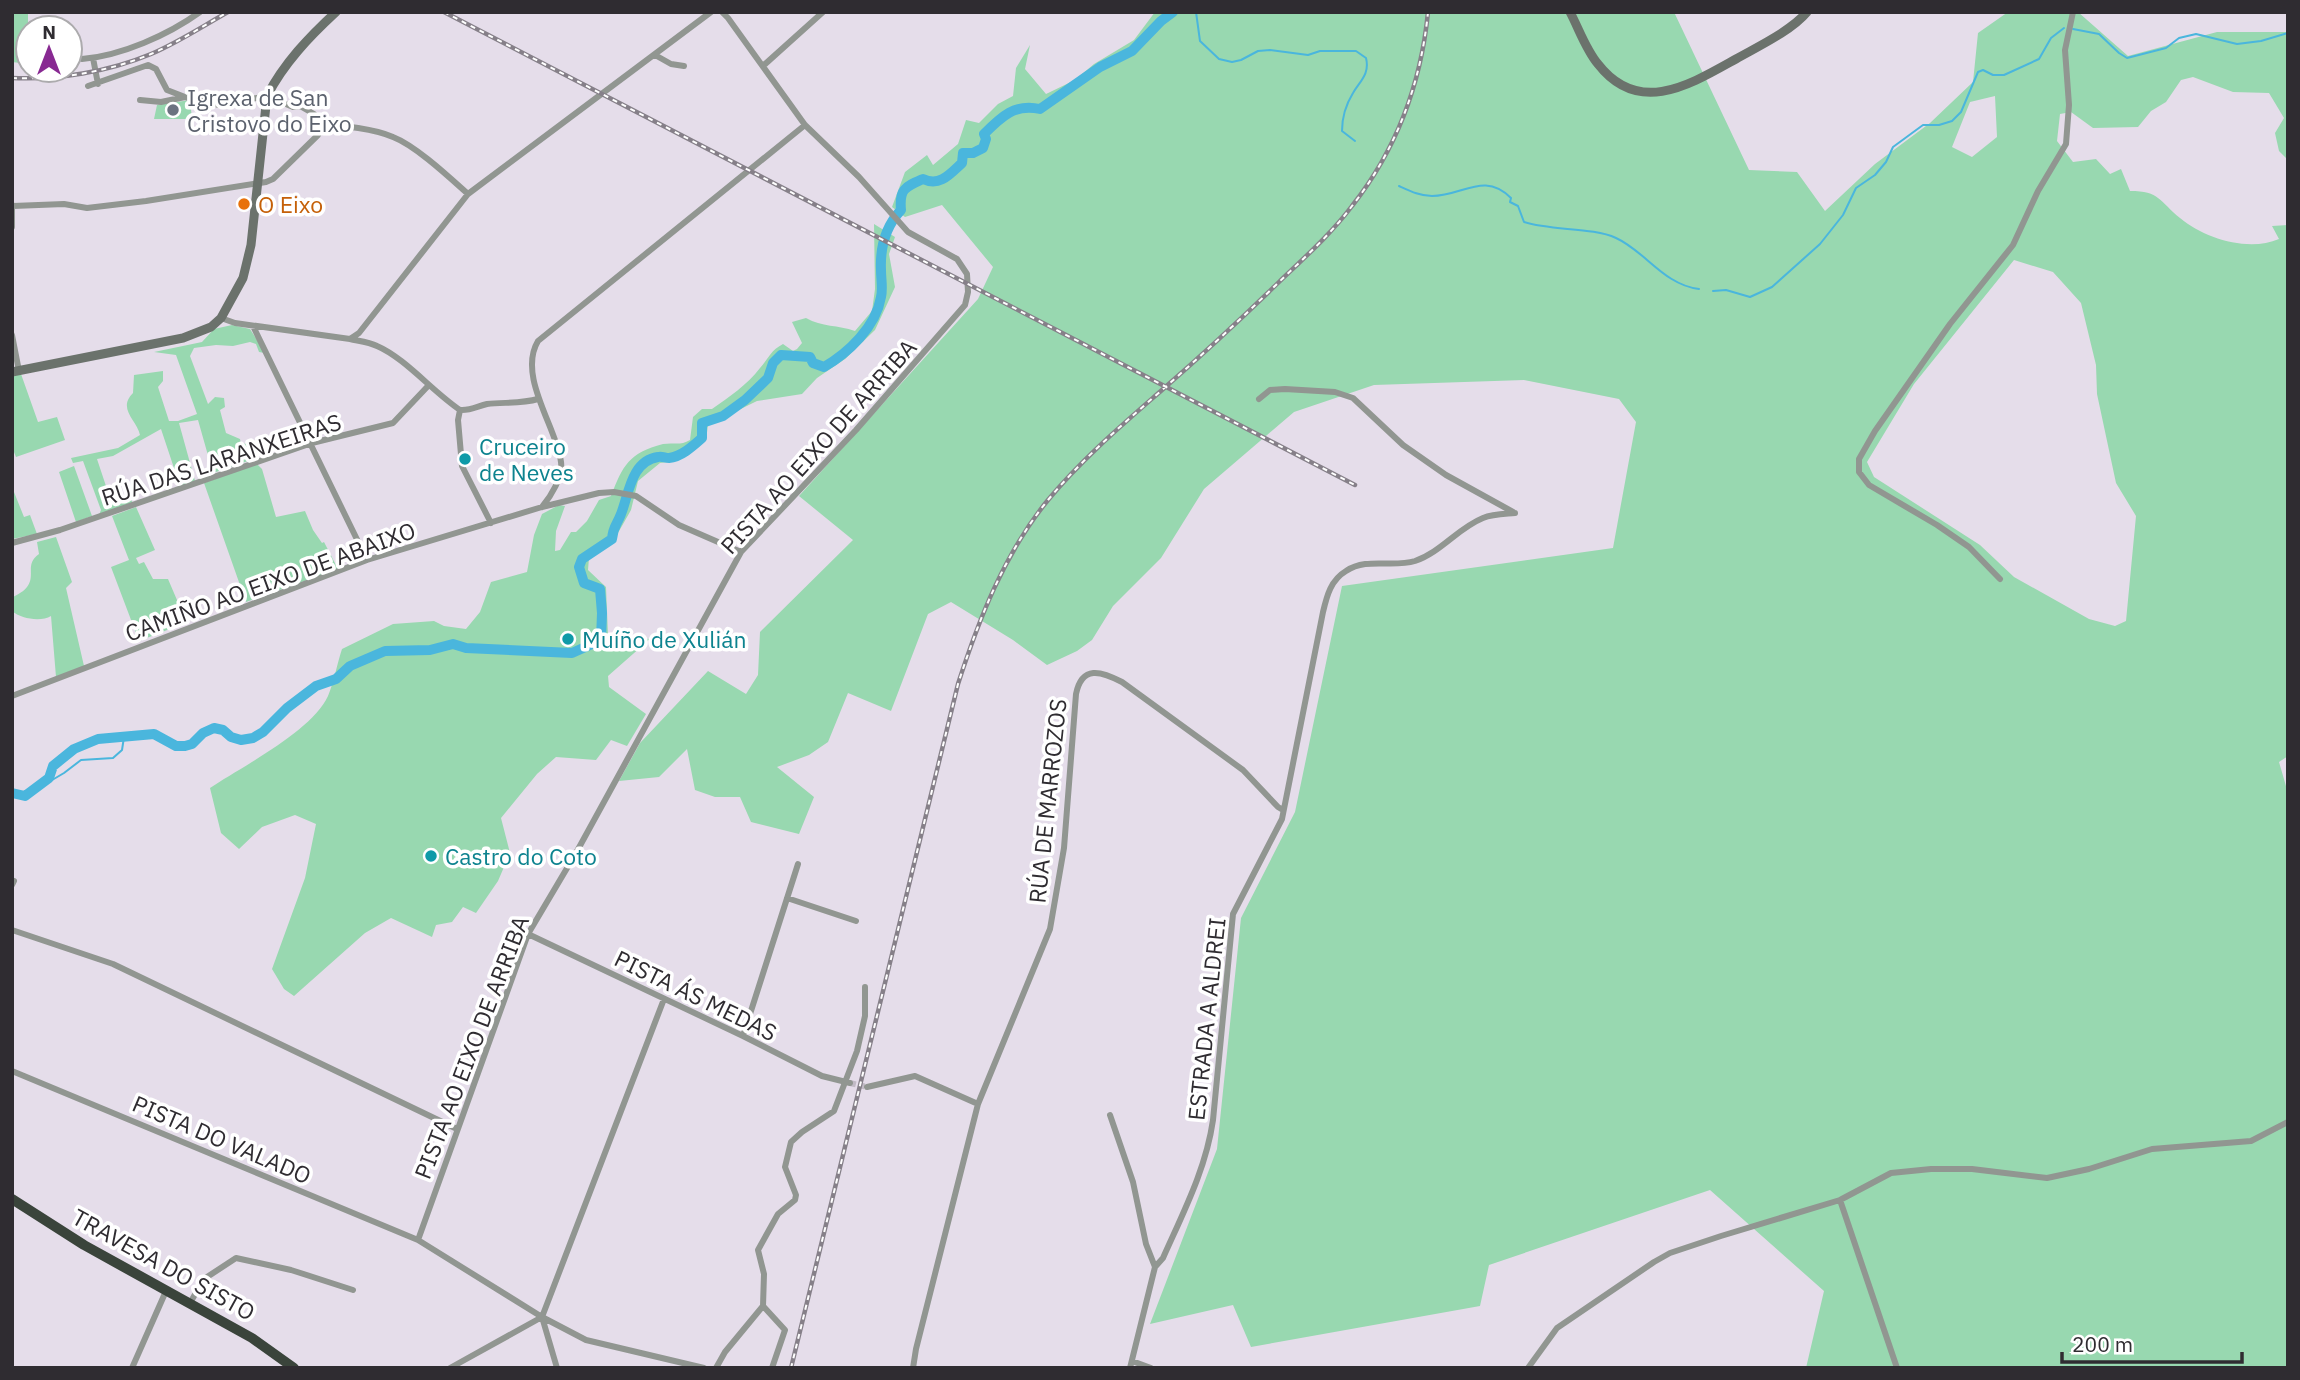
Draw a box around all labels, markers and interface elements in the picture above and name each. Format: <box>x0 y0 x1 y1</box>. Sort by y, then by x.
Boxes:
north arrow <box>14 14 84 84</box>
text: N <box>42 20 56 44</box>
place label: Igrexa de San Cristovo do Eixo <box>187 82 352 138</box>
marker: Igrexa de San Cristovo do Eixo <box>165 102 181 118</box>
place label: O Eixo <box>258 189 323 219</box>
marker: O Eixo <box>236 196 252 212</box>
street label: PISTA AO EIXO DE ARRIBA <box>713 332 923 560</box>
street label: RÚA DAS LARANXEIRAS <box>97 406 345 512</box>
place label: Cruceiro de Neves <box>479 431 574 487</box>
marker: Cruceiro de Neves <box>457 451 473 467</box>
street label: CAMIÑO AO EIXO DE ABAIXO <box>121 514 419 648</box>
place label: Muíño de Xulián <box>582 624 747 654</box>
marker: Muíño de Xulián <box>560 631 576 647</box>
street label: RÚA DE MARROZOS <box>1021 697 1073 905</box>
place label: Castro do Coto <box>445 841 597 871</box>
marker: Castro do Coto <box>423 848 439 864</box>
street label: PISTA AO EIXO DE ARRIBA <box>407 911 535 1183</box>
street label: ESTRADA A ALDREI <box>1180 916 1232 1122</box>
street label: PISTA ÁS MEDAS <box>610 943 782 1047</box>
street label: PISTA DO VALADO <box>128 1088 316 1190</box>
street label: TRAVESA DO SISTO <box>67 1201 261 1327</box>
scale bar <box>2062 1320 2242 1364</box>
text: 200 m <box>2072 1330 2133 1358</box>

